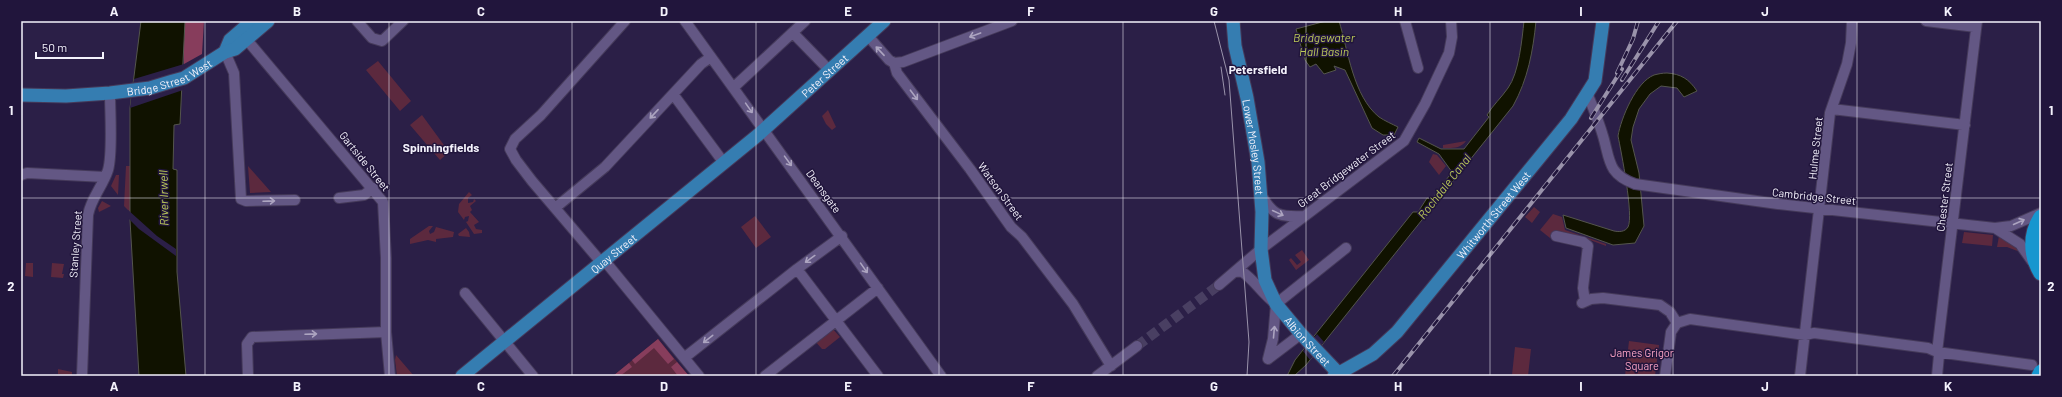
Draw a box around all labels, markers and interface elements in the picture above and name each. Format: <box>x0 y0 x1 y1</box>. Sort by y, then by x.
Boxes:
text: A <box>110 3 119 19</box>
text: B <box>293 3 301 19</box>
text: C <box>477 3 485 19</box>
text: D <box>660 3 668 19</box>
text: E <box>844 3 852 19</box>
text: F <box>1027 3 1035 19</box>
text: G <box>1210 3 1218 19</box>
text: H <box>1394 3 1402 19</box>
text: I <box>1579 3 1583 19</box>
text: J <box>1761 3 1769 19</box>
text: K <box>1944 3 1952 19</box>
water label: Bridgewater Hall Basin <box>1293 30 1356 58</box>
one-way arrow <box>970 31 982 39</box>
scale bar <box>36 34 103 60</box>
text: 50 m <box>42 40 67 54</box>
one-way arrow <box>875 46 885 56</box>
street label: Peter Street <box>798 51 850 99</box>
street label: Bridge Street West <box>126 56 214 97</box>
district label: Petersfield <box>1229 62 1288 76</box>
one-way arrow <box>910 90 919 101</box>
street label: Lower Mosley Street <box>1241 98 1267 195</box>
text: 1 <box>9 102 13 118</box>
text: 1 <box>2049 102 2053 118</box>
one-way arrow <box>745 103 753 114</box>
one-way arrow <box>649 109 659 119</box>
street label: Hulme Street <box>1805 116 1825 180</box>
street label: Great Bridgewater Street <box>1295 128 1397 210</box>
street label: Gartside Street <box>337 129 393 193</box>
district label: Spinningfields <box>403 140 479 154</box>
water label: Rochdale Canal <box>1414 151 1474 221</box>
one-way arrow <box>783 156 792 167</box>
street label: Watson Street <box>976 160 1026 222</box>
street label: Chester Street <box>1933 162 1955 232</box>
street label: Deansgate <box>804 167 844 215</box>
street label: Whitworth Street West <box>1453 168 1532 261</box>
water label: River Irwell <box>156 170 170 226</box>
street label: Cambridge Street <box>1771 185 1857 207</box>
one-way arrow <box>262 197 275 204</box>
street label: Stanley Street <box>66 210 84 278</box>
one-way arrow <box>1272 210 1284 218</box>
one-way arrow <box>2012 218 2024 225</box>
street label: Quay Street <box>588 230 639 275</box>
one-way arrow <box>805 255 816 263</box>
one-way arrow <box>860 262 868 273</box>
text: 2 <box>7 278 15 294</box>
text: 2 <box>2047 278 2055 294</box>
street label: Albion Street <box>1282 313 1334 368</box>
one-way arrow <box>1270 326 1278 339</box>
one-way arrow <box>304 330 317 338</box>
one-way arrow <box>702 335 713 344</box>
park label: James Grigor Square <box>1610 346 1674 372</box>
text: A <box>110 378 119 394</box>
text: B <box>293 378 301 394</box>
text: C <box>477 378 485 394</box>
text: D <box>660 378 668 394</box>
text: E <box>844 378 852 394</box>
text: F <box>1027 378 1035 394</box>
text: G <box>1210 378 1218 394</box>
text: H <box>1394 378 1402 394</box>
text: I <box>1579 378 1583 394</box>
text: J <box>1761 378 1769 394</box>
text: K <box>1944 378 1952 394</box>

